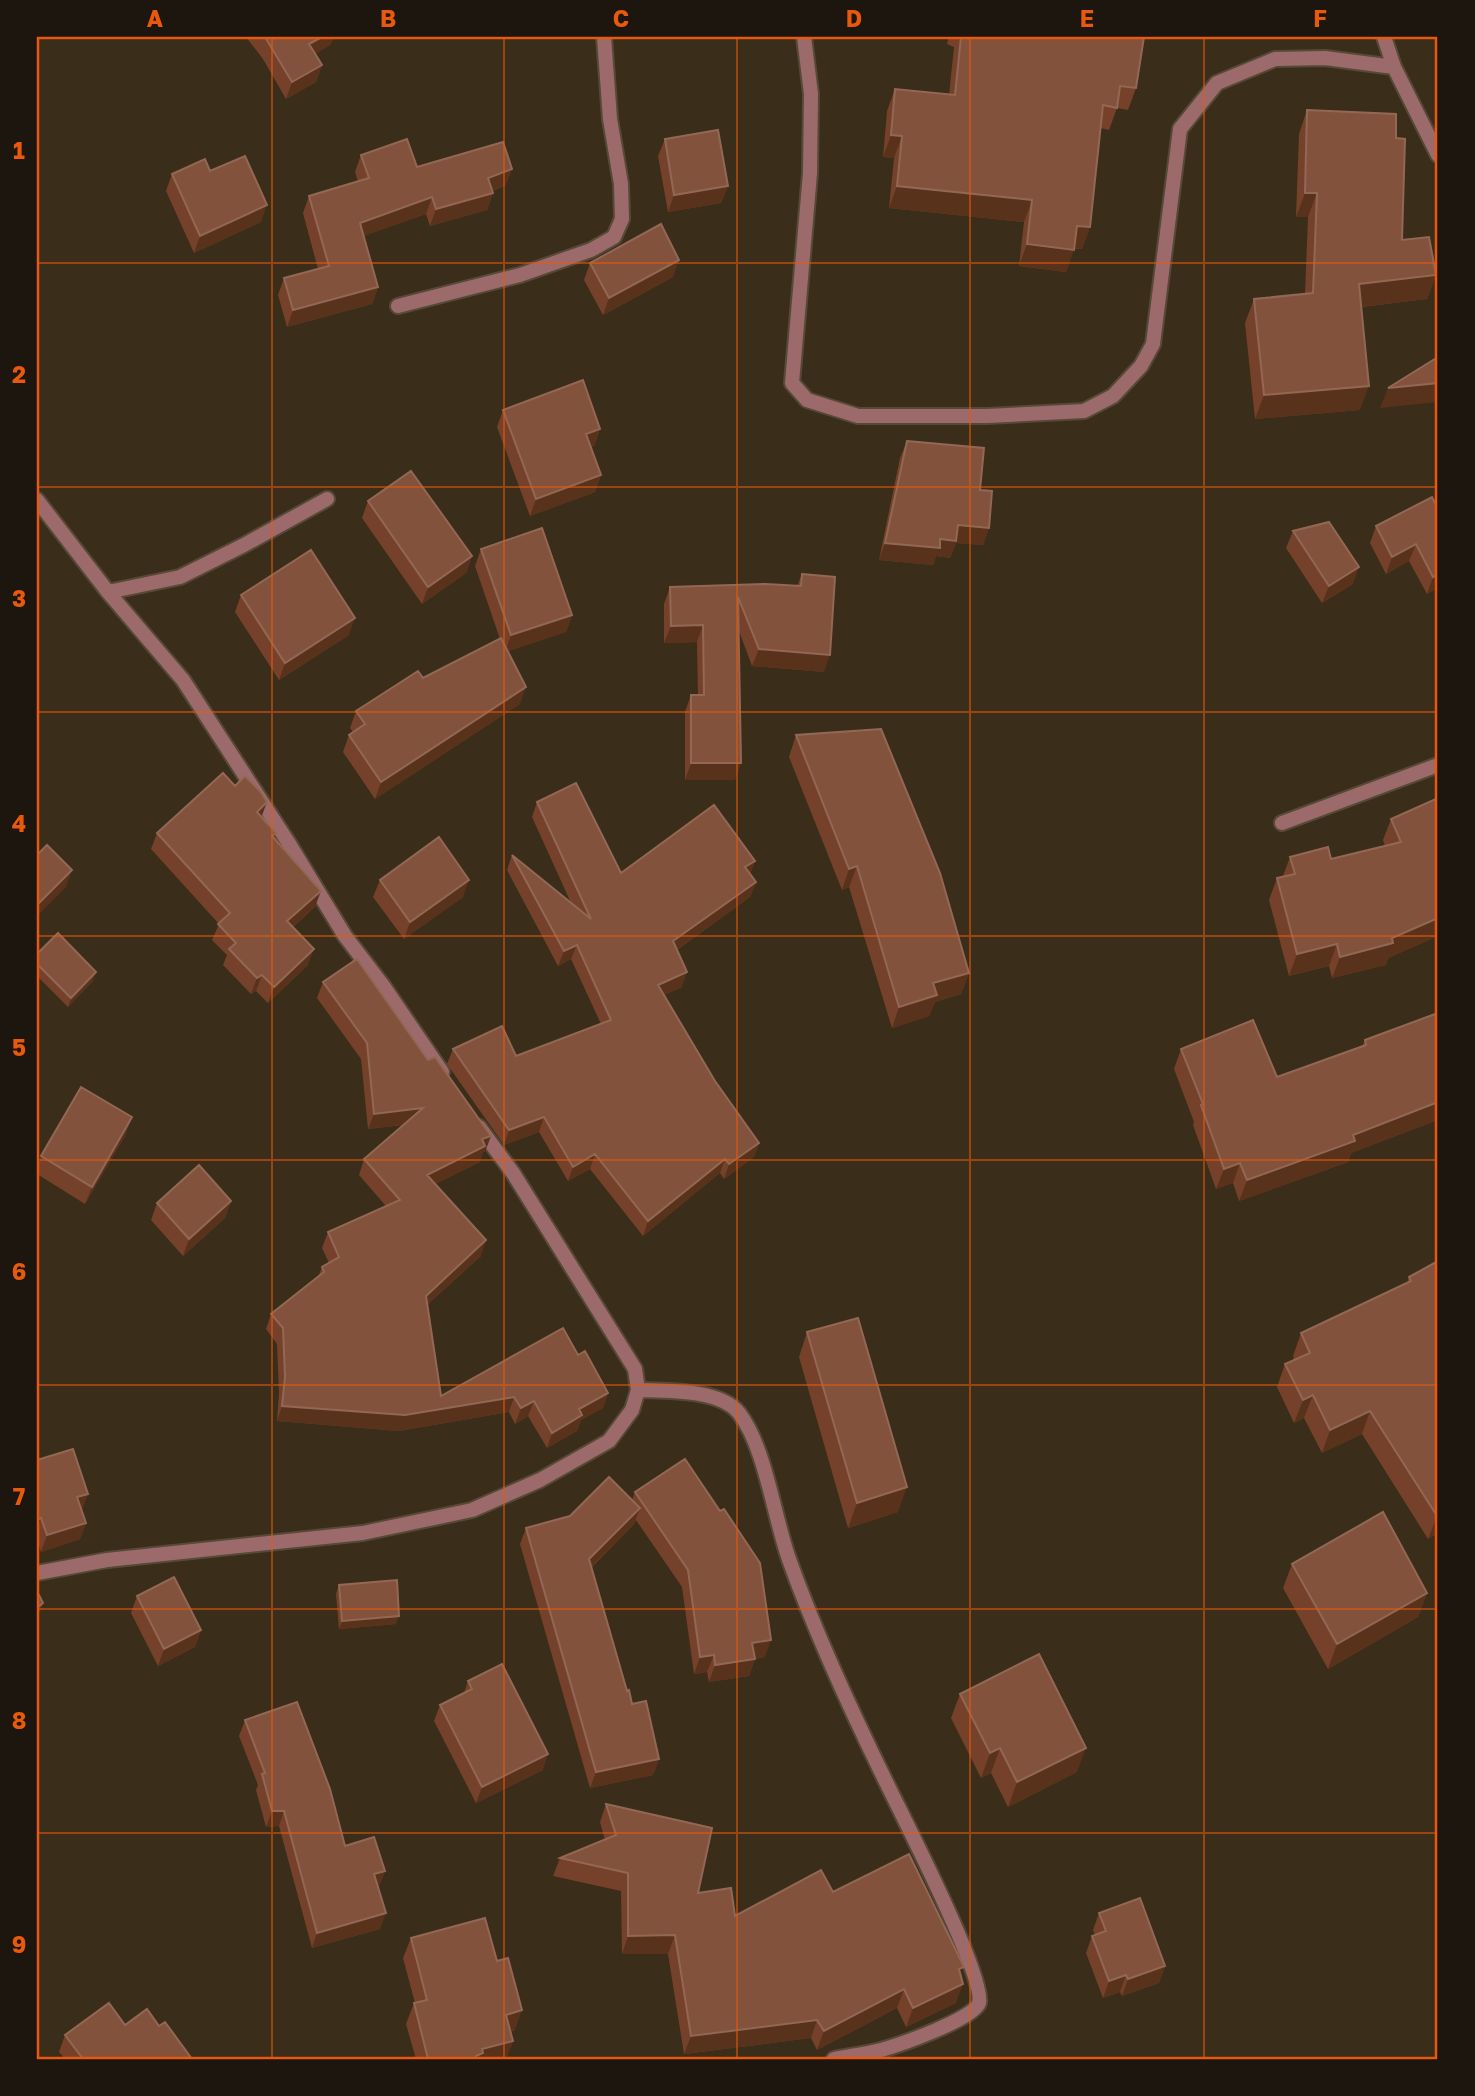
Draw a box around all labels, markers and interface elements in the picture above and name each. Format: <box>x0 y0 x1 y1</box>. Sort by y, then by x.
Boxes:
text: A <box>147 4 164 32</box>
text: B <box>380 4 396 32</box>
text: C <box>613 4 629 32</box>
text: D <box>846 4 862 32</box>
text: E <box>1080 4 1094 32</box>
text: F <box>1313 4 1327 32</box>
text: 1 <box>13 136 25 164</box>
text: 2 <box>12 360 26 388</box>
text: 3 <box>12 584 26 612</box>
text: 4 <box>12 809 26 837</box>
text: 5 <box>12 1033 26 1061</box>
text: 6 <box>12 1257 26 1285</box>
text: 7 <box>13 1482 25 1510</box>
text: 8 <box>12 1706 26 1734</box>
text: 9 <box>12 1930 26 1958</box>

